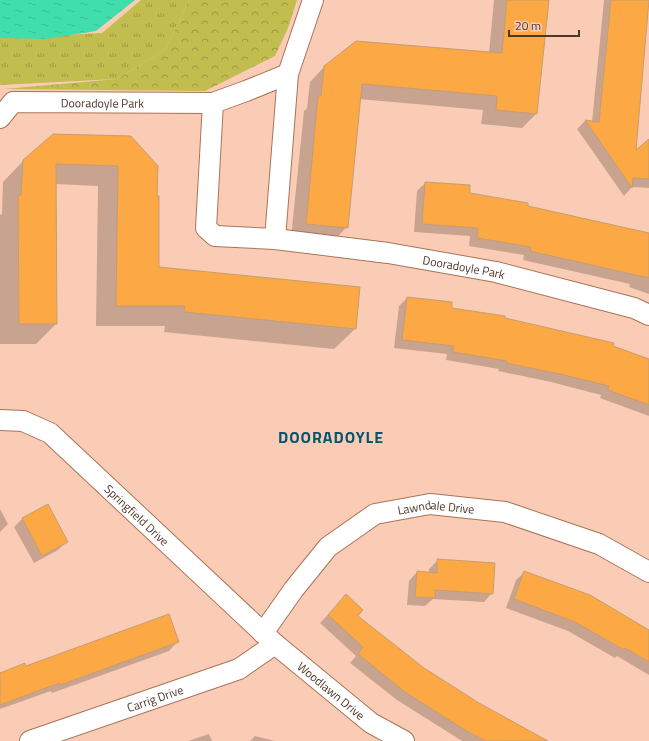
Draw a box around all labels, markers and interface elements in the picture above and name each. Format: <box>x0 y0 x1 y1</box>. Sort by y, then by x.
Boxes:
scale bar <box>509 12 579 38</box>
text: 20 m <box>515 16 541 35</box>
street label: Dooradoyle Park <box>61 93 144 112</box>
street label: Dooradoyle Park <box>421 250 508 284</box>
district label: DOORADOYLE <box>278 425 384 449</box>
street label: Springfield Drive <box>100 479 174 550</box>
street label: Lawndale Drive <box>396 495 475 519</box>
street label: Woodlawn Drive <box>293 657 369 724</box>
street label: Carrig Drive <box>124 679 186 717</box>

